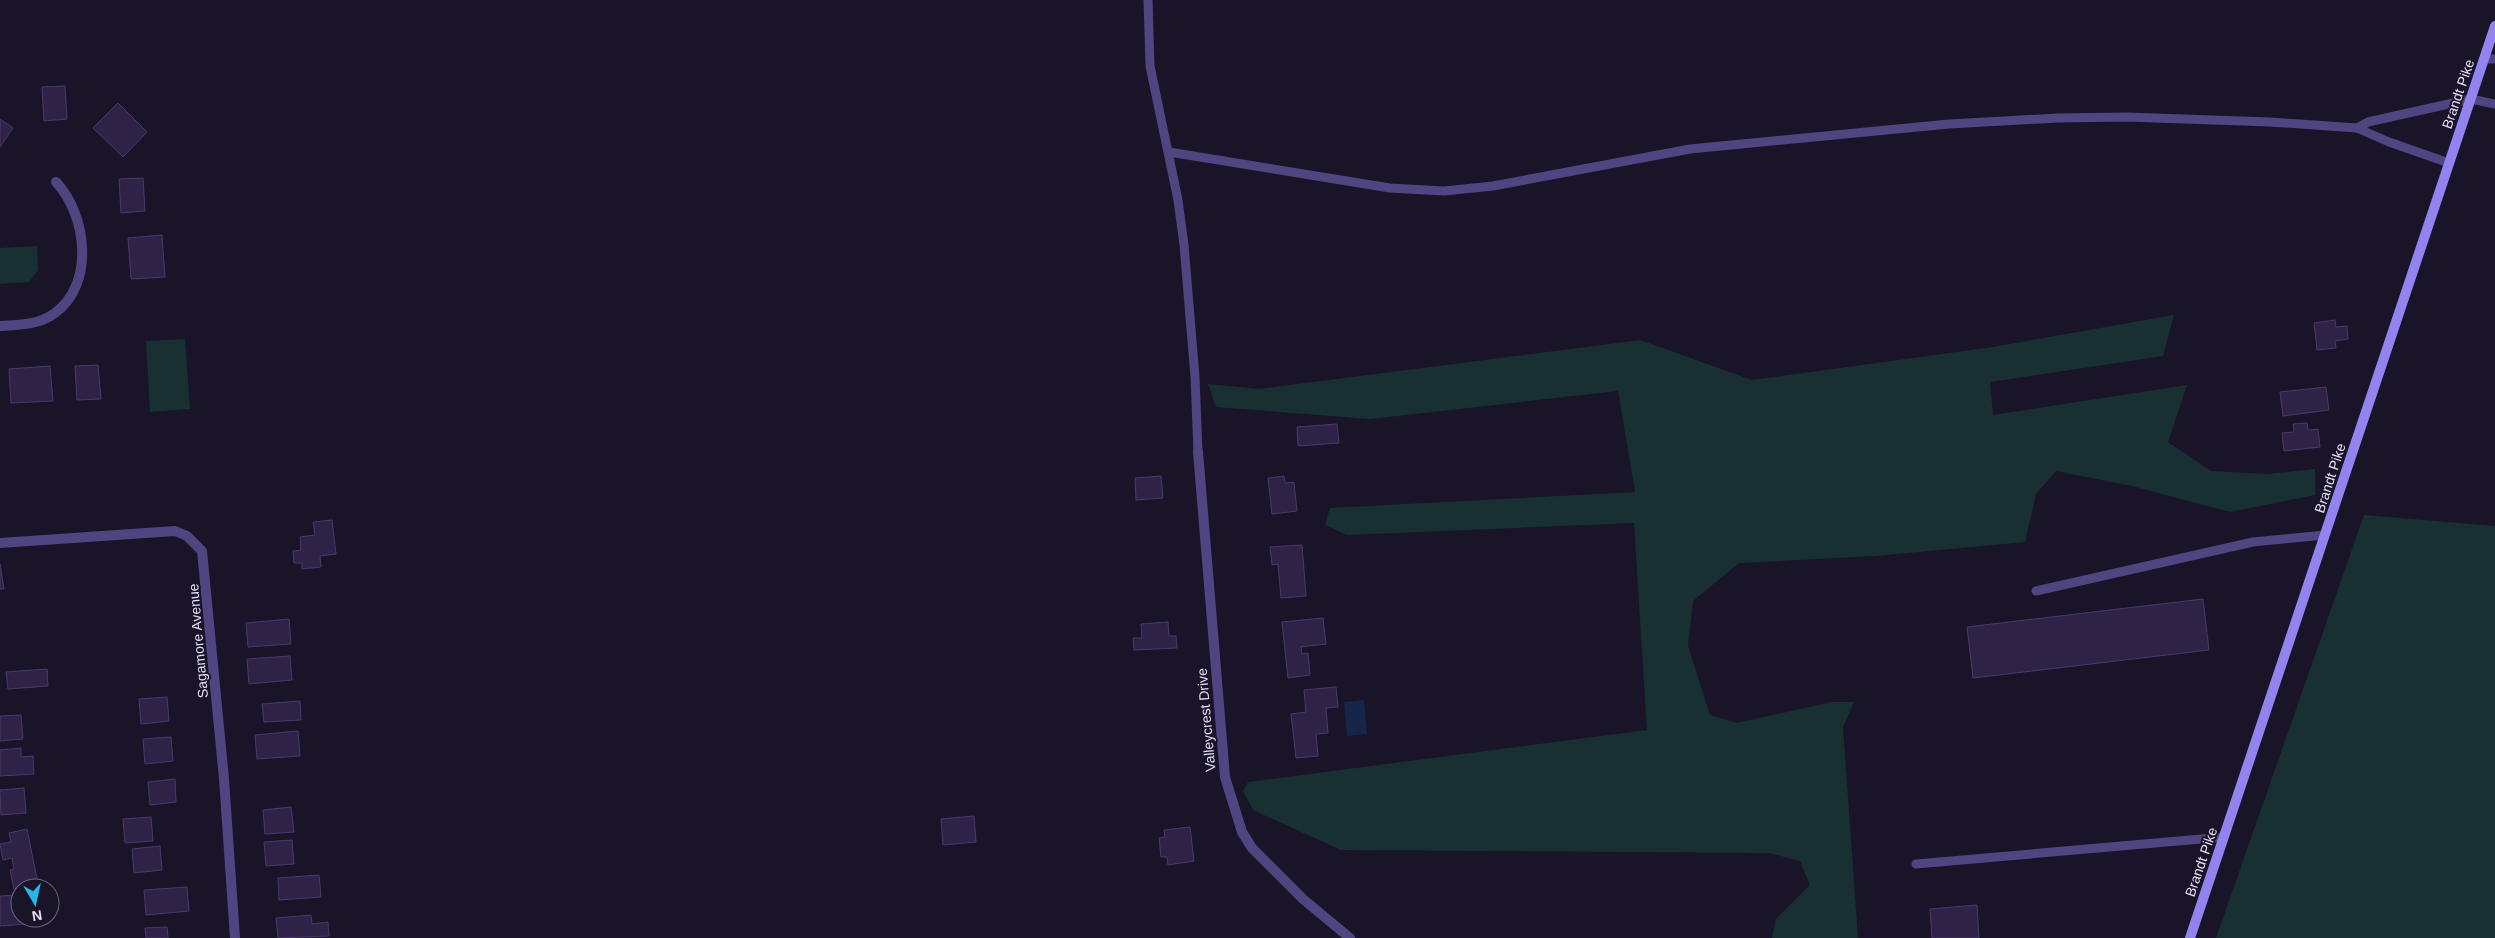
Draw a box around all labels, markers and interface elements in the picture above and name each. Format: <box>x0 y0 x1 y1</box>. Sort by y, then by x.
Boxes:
street label: Brandt Pike <box>2439 57 2477 131</box>
street label: Brandt Pike <box>2311 441 2349 515</box>
street label: Sagamore Avenue <box>185 583 211 699</box>
street label: Valleycrest Drive <box>1193 667 1219 772</box>
street label: Brandt Pike <box>2182 825 2220 899</box>
north arrow <box>10 878 60 928</box>
text: N <box>31 907 43 925</box>

